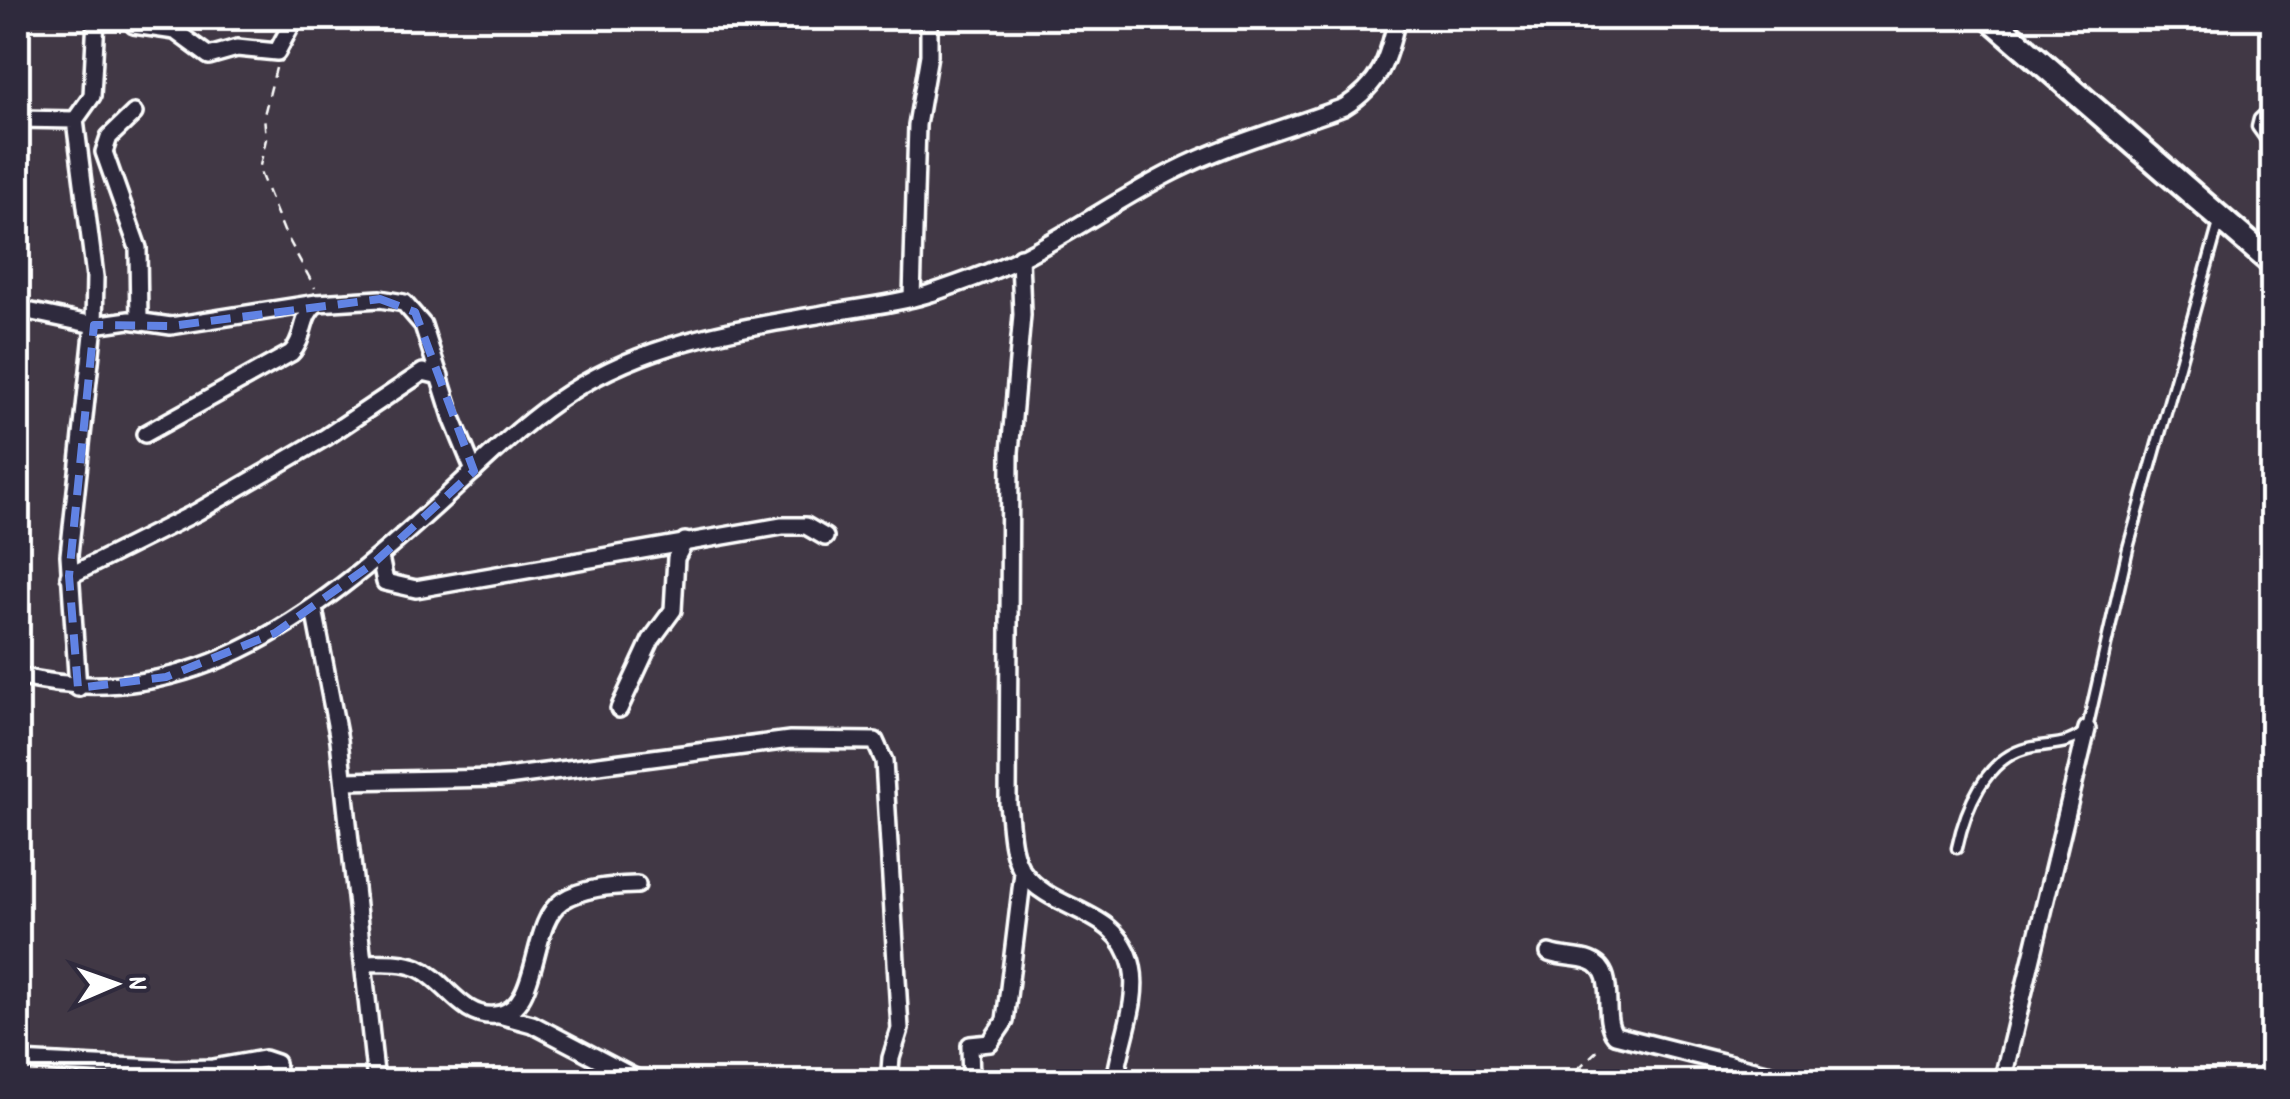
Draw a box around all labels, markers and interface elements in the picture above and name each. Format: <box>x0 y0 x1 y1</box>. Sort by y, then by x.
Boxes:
north arrow <box>65 934 165 1034</box>
text: N <box>115 976 155 991</box>

